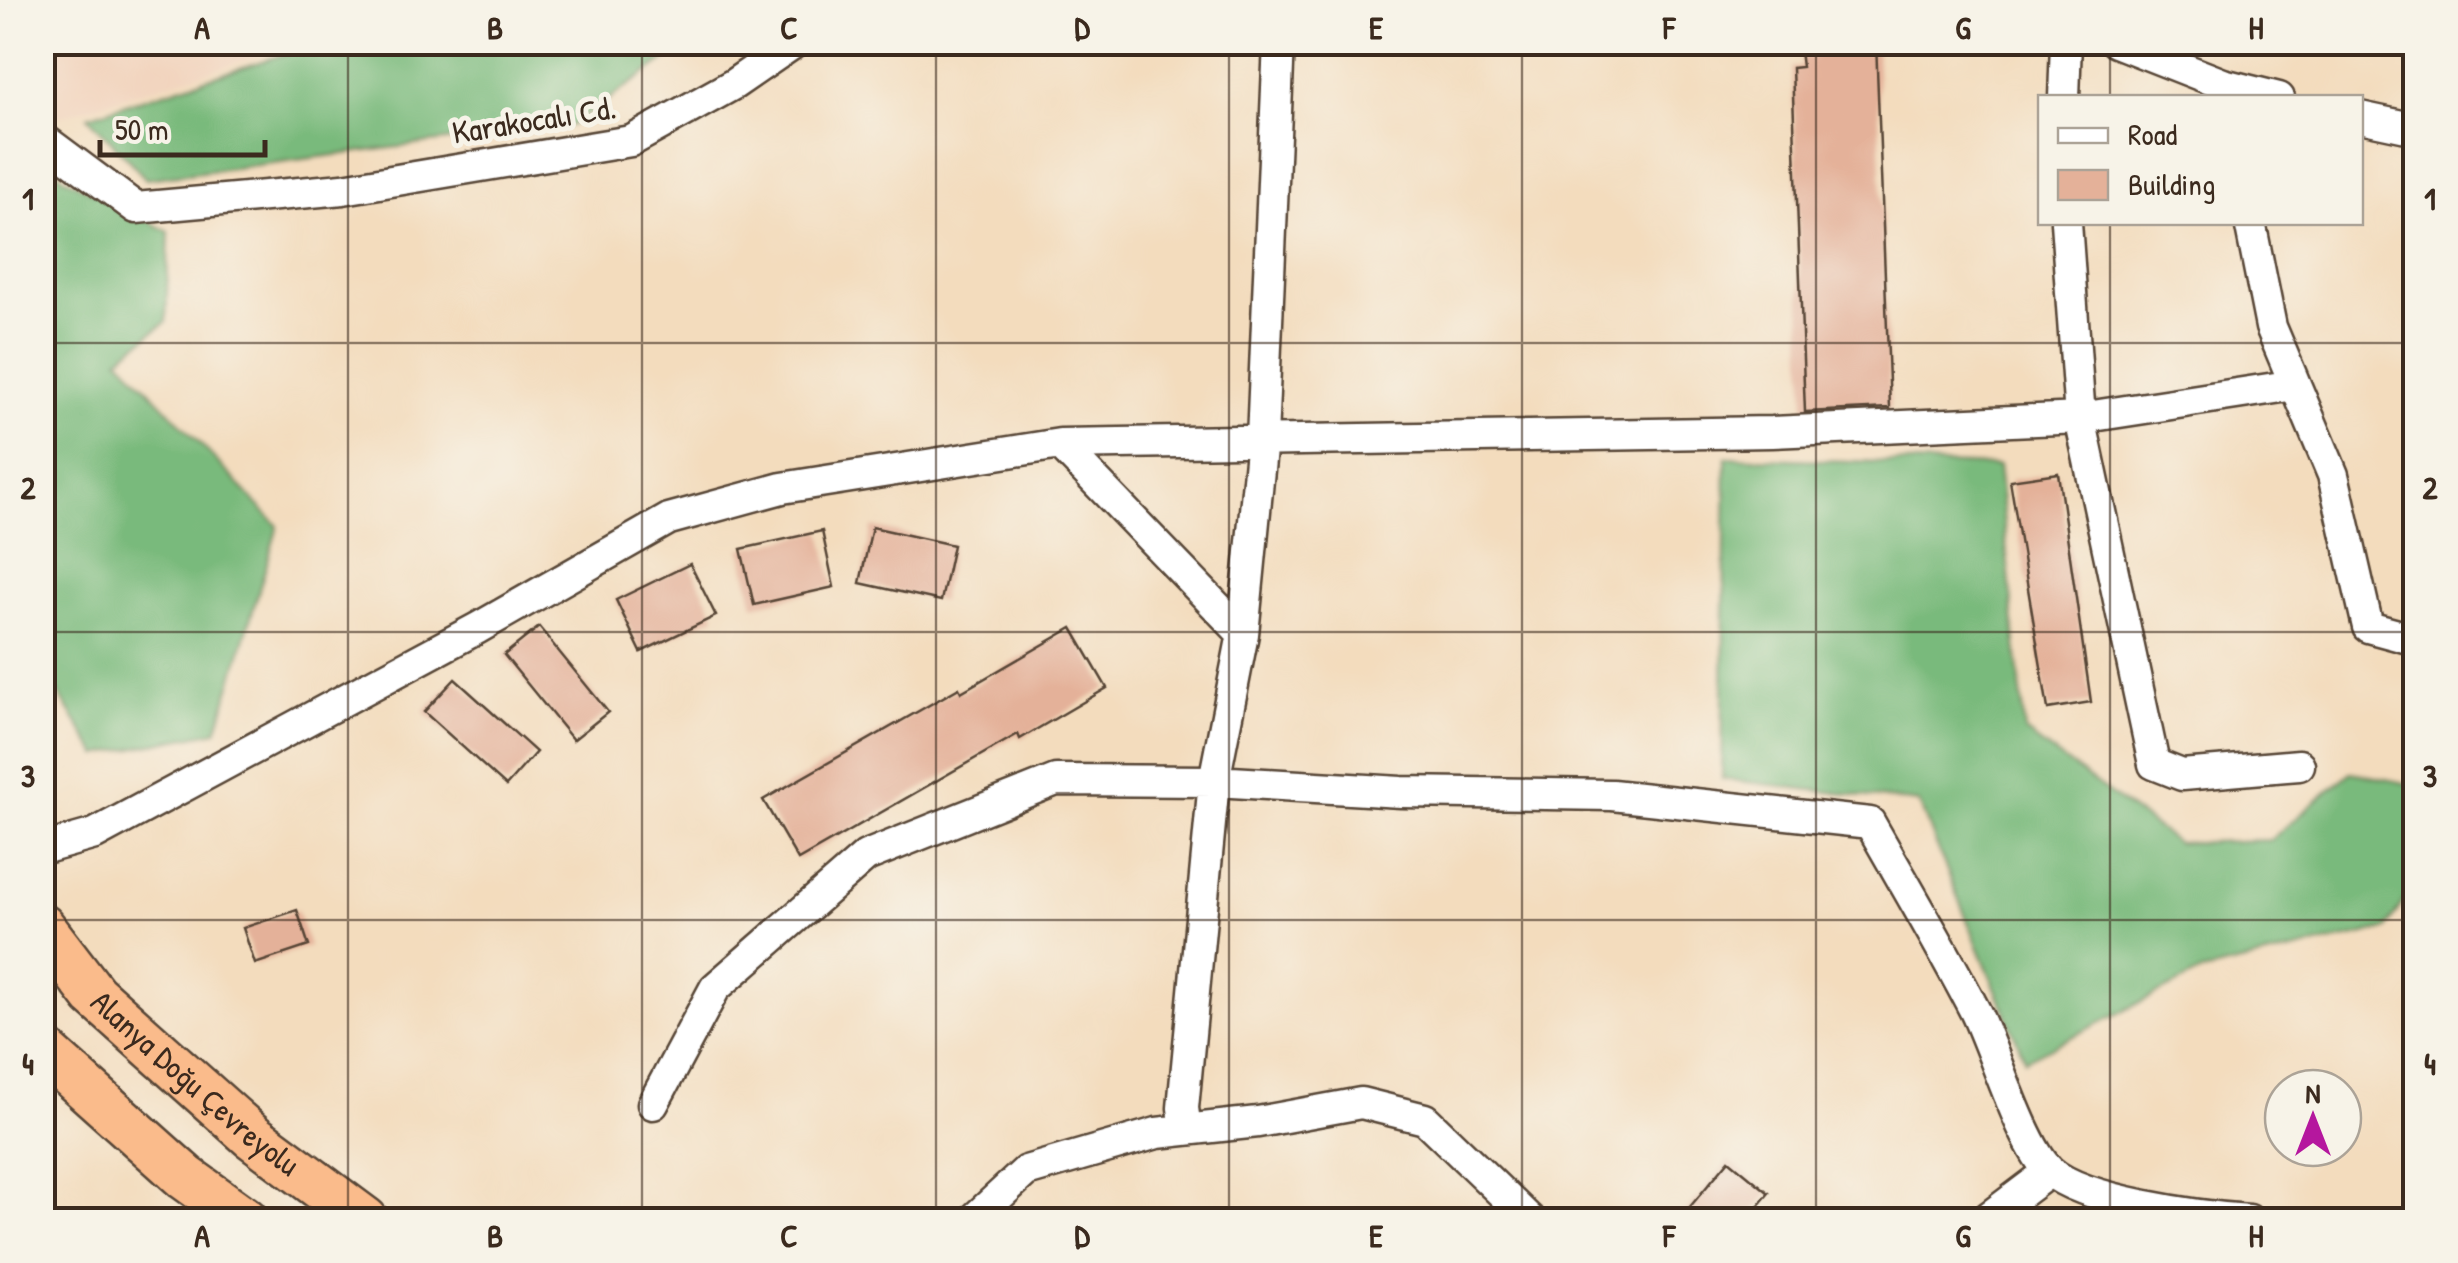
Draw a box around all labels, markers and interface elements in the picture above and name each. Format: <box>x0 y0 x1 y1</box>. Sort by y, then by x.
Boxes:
text: A <box>194 6 210 49</box>
text: B <box>487 6 503 49</box>
text: C <box>780 6 798 49</box>
text: D <box>1074 6 1090 49</box>
text: E <box>1369 6 1384 49</box>
text: F <box>1662 6 1677 49</box>
text: G <box>1955 6 1971 49</box>
text: H <box>2249 6 2264 49</box>
street label: Karakocalı Cd. <box>449 85 619 154</box>
scale bar <box>100 95 265 157</box>
legend <box>2038 95 2363 225</box>
text: 50 m <box>115 109 168 149</box>
text: Road <box>2128 114 2177 154</box>
text: Building <box>2128 164 2215 204</box>
text: 1 <box>22 177 34 220</box>
text: 1 <box>2424 177 2436 220</box>
text: 2 <box>21 466 37 509</box>
text: 2 <box>2423 466 2439 509</box>
text: 3 <box>21 754 35 797</box>
text: 3 <box>2423 754 2437 797</box>
street label: Alanya Doğu Çevreyolu <box>82 980 309 1185</box>
text: 4 <box>22 1042 34 1085</box>
text: 4 <box>2424 1042 2436 1085</box>
north arrow <box>2263 1068 2363 1168</box>
text: N <box>2306 1074 2321 1112</box>
text: A <box>194 1214 210 1257</box>
text: B <box>487 1214 503 1257</box>
text: C <box>780 1214 798 1257</box>
text: D <box>1074 1214 1090 1257</box>
text: E <box>1369 1214 1384 1257</box>
text: F <box>1662 1214 1677 1257</box>
text: G <box>1955 1214 1971 1257</box>
text: H <box>2249 1214 2264 1257</box>

